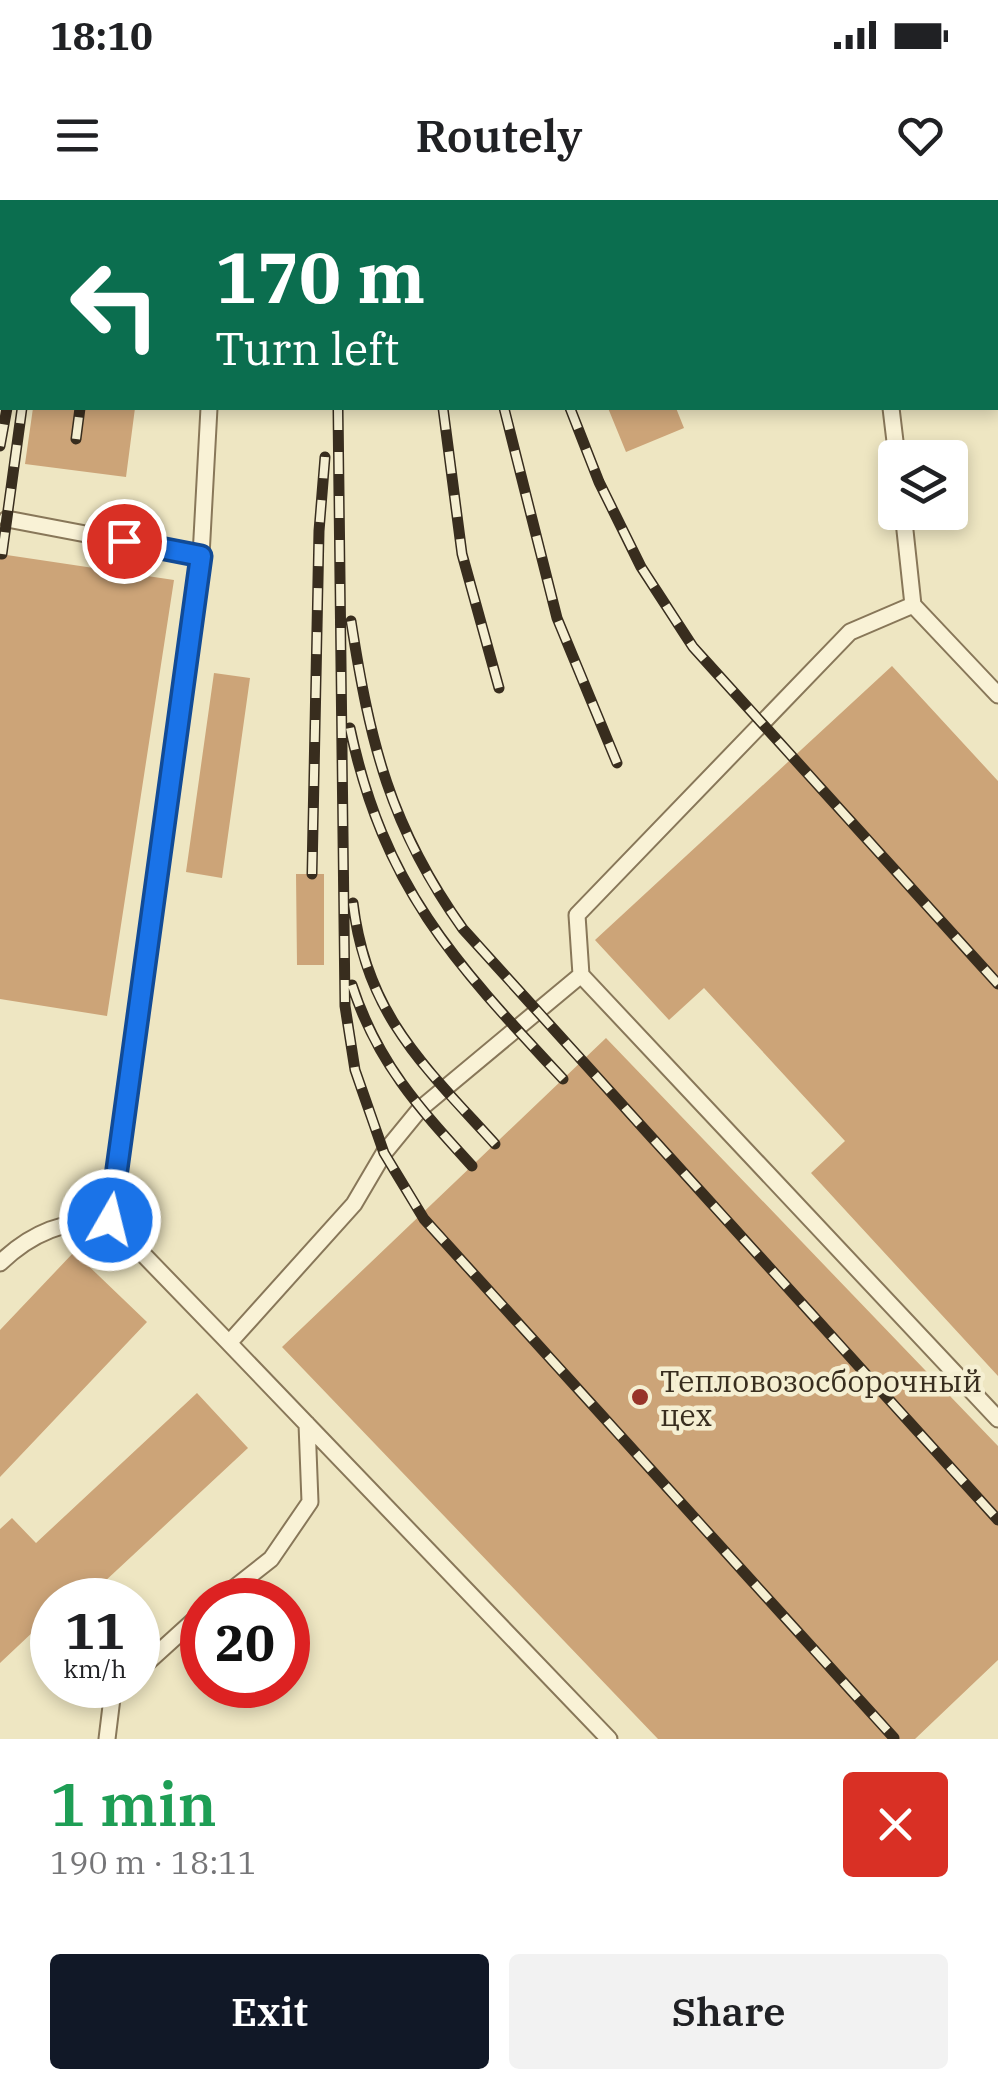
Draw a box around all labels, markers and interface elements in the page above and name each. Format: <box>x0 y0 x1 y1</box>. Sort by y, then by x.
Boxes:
text: 18:10 <box>50 11 153 60</box>
text: Routely <box>416 106 582 164</box>
icon: menu <box>50 108 105 163</box>
icon: heart <box>893 108 948 163</box>
text: 170 m <box>215 231 425 322</box>
icon: left <box>50 240 180 370</box>
text: Turn left <box>215 319 399 377</box>
map controls <box>878 440 968 530</box>
button: layers <box>878 440 968 530</box>
pin <box>82 499 167 584</box>
icon: arrive <box>97 514 152 569</box>
position arrow <box>58 1168 162 1272</box>
place label: Тепловозосборочный цех <box>660 1361 982 1434</box>
marker: Тепловозосборочный цех <box>629 1386 651 1408</box>
speed limit sign: 20 <box>180 1578 310 1708</box>
text: 11 <box>65 1598 125 1663</box>
text: km/h <box>63 1652 127 1685</box>
text: 1 min <box>50 1764 217 1843</box>
button: close <box>843 1772 948 1877</box>
text: 190 m · 18:11 <box>50 1841 257 1883</box>
button: Exit <box>50 1954 489 2069</box>
button: Share <box>509 1954 948 2069</box>

